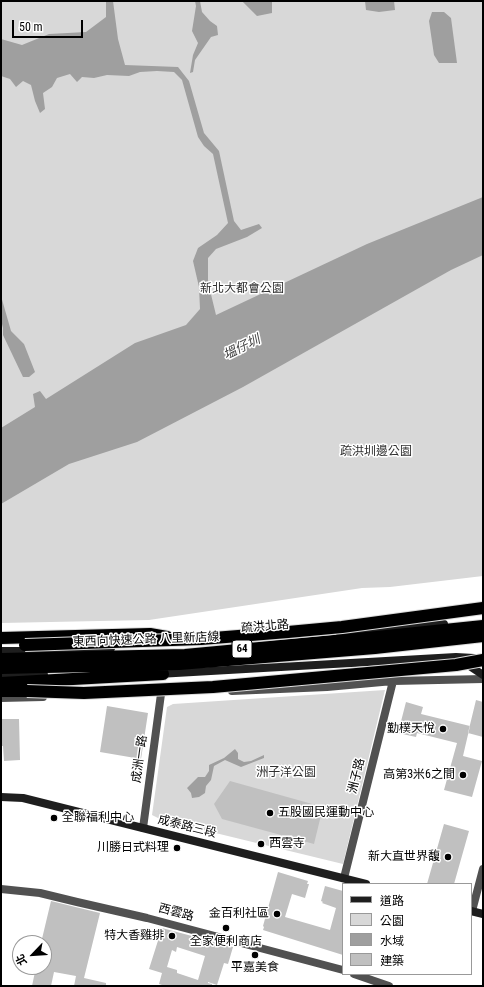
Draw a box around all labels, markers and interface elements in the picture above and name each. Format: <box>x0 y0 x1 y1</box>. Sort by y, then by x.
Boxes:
scale bar <box>14 12 85 38</box>
text: 50 m <box>19 20 43 34</box>
park label: 新北大都會公園 <box>200 282 284 296</box>
water label: 塭仔圳 <box>221 332 263 364</box>
park label: 疏洪圳邊公園 <box>340 445 412 459</box>
street label: 疏洪北路 <box>240 618 290 636</box>
street label: 東西向快速公路 八里新店線 <box>72 630 220 650</box>
road number: 64 <box>232 640 252 658</box>
place label: 勤樸天悅 <box>387 722 435 736</box>
marker: 勤樸天悅 <box>438 724 448 734</box>
street label: 成洲一路 <box>130 734 150 784</box>
street label: 洲子路 <box>346 757 368 795</box>
park label: 洲子洋公園 <box>256 766 316 780</box>
place label: 高第3米6之間 <box>383 768 455 782</box>
marker: 高第3米6之間 <box>458 770 468 780</box>
place label: 五股國民運動中心 <box>278 806 374 820</box>
marker: 五股國民運動中心 <box>265 808 275 818</box>
place label: 全聯福利中心 <box>62 811 134 825</box>
marker: 全聯福利中心 <box>49 813 59 823</box>
street label: 成泰路三段 <box>156 813 218 841</box>
place label: 西雲寺 <box>269 837 305 851</box>
marker: 西雲寺 <box>256 839 266 849</box>
place label: 川勝日式料理 <box>97 841 169 855</box>
marker: 川勝日式料理 <box>172 843 182 853</box>
place label: 新大直世界馥 <box>368 850 440 864</box>
marker: 新大直世界馥 <box>443 852 453 862</box>
legend <box>342 883 472 975</box>
text: 道路 <box>380 894 404 908</box>
street label: 西雲路 <box>157 901 195 925</box>
place label: 金百利社區 <box>209 907 269 921</box>
marker: 金百利社區 <box>272 909 282 919</box>
text: 公園 <box>380 914 404 928</box>
marker: 全家便利商店 <box>221 923 231 933</box>
place label: 特大香雞排 <box>104 929 164 943</box>
marker: 特大香雞排 <box>167 931 177 941</box>
text: 水域 <box>380 934 404 948</box>
north arrow <box>12 935 52 975</box>
place label: 全家便利商店 <box>190 935 262 949</box>
marker: 平嘉美食 <box>250 950 260 960</box>
text: 北 <box>13 952 30 968</box>
text: 建築 <box>380 954 404 968</box>
place label: 平嘉美食 <box>231 961 279 975</box>

